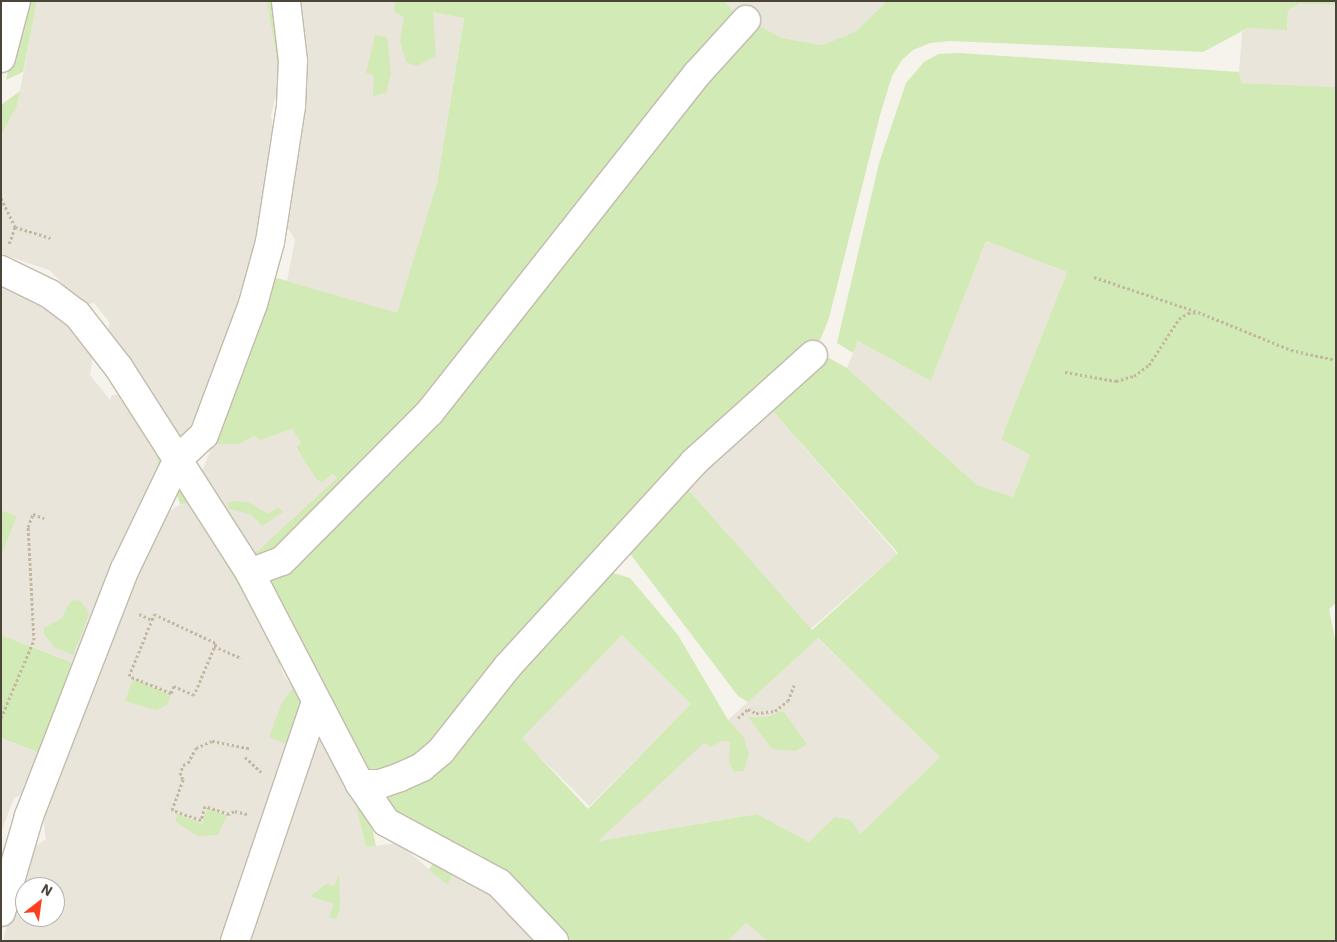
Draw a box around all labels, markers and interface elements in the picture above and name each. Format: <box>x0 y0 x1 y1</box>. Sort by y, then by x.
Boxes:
north arrow <box>15 877 65 927</box>
text: N <box>38 880 56 900</box>

